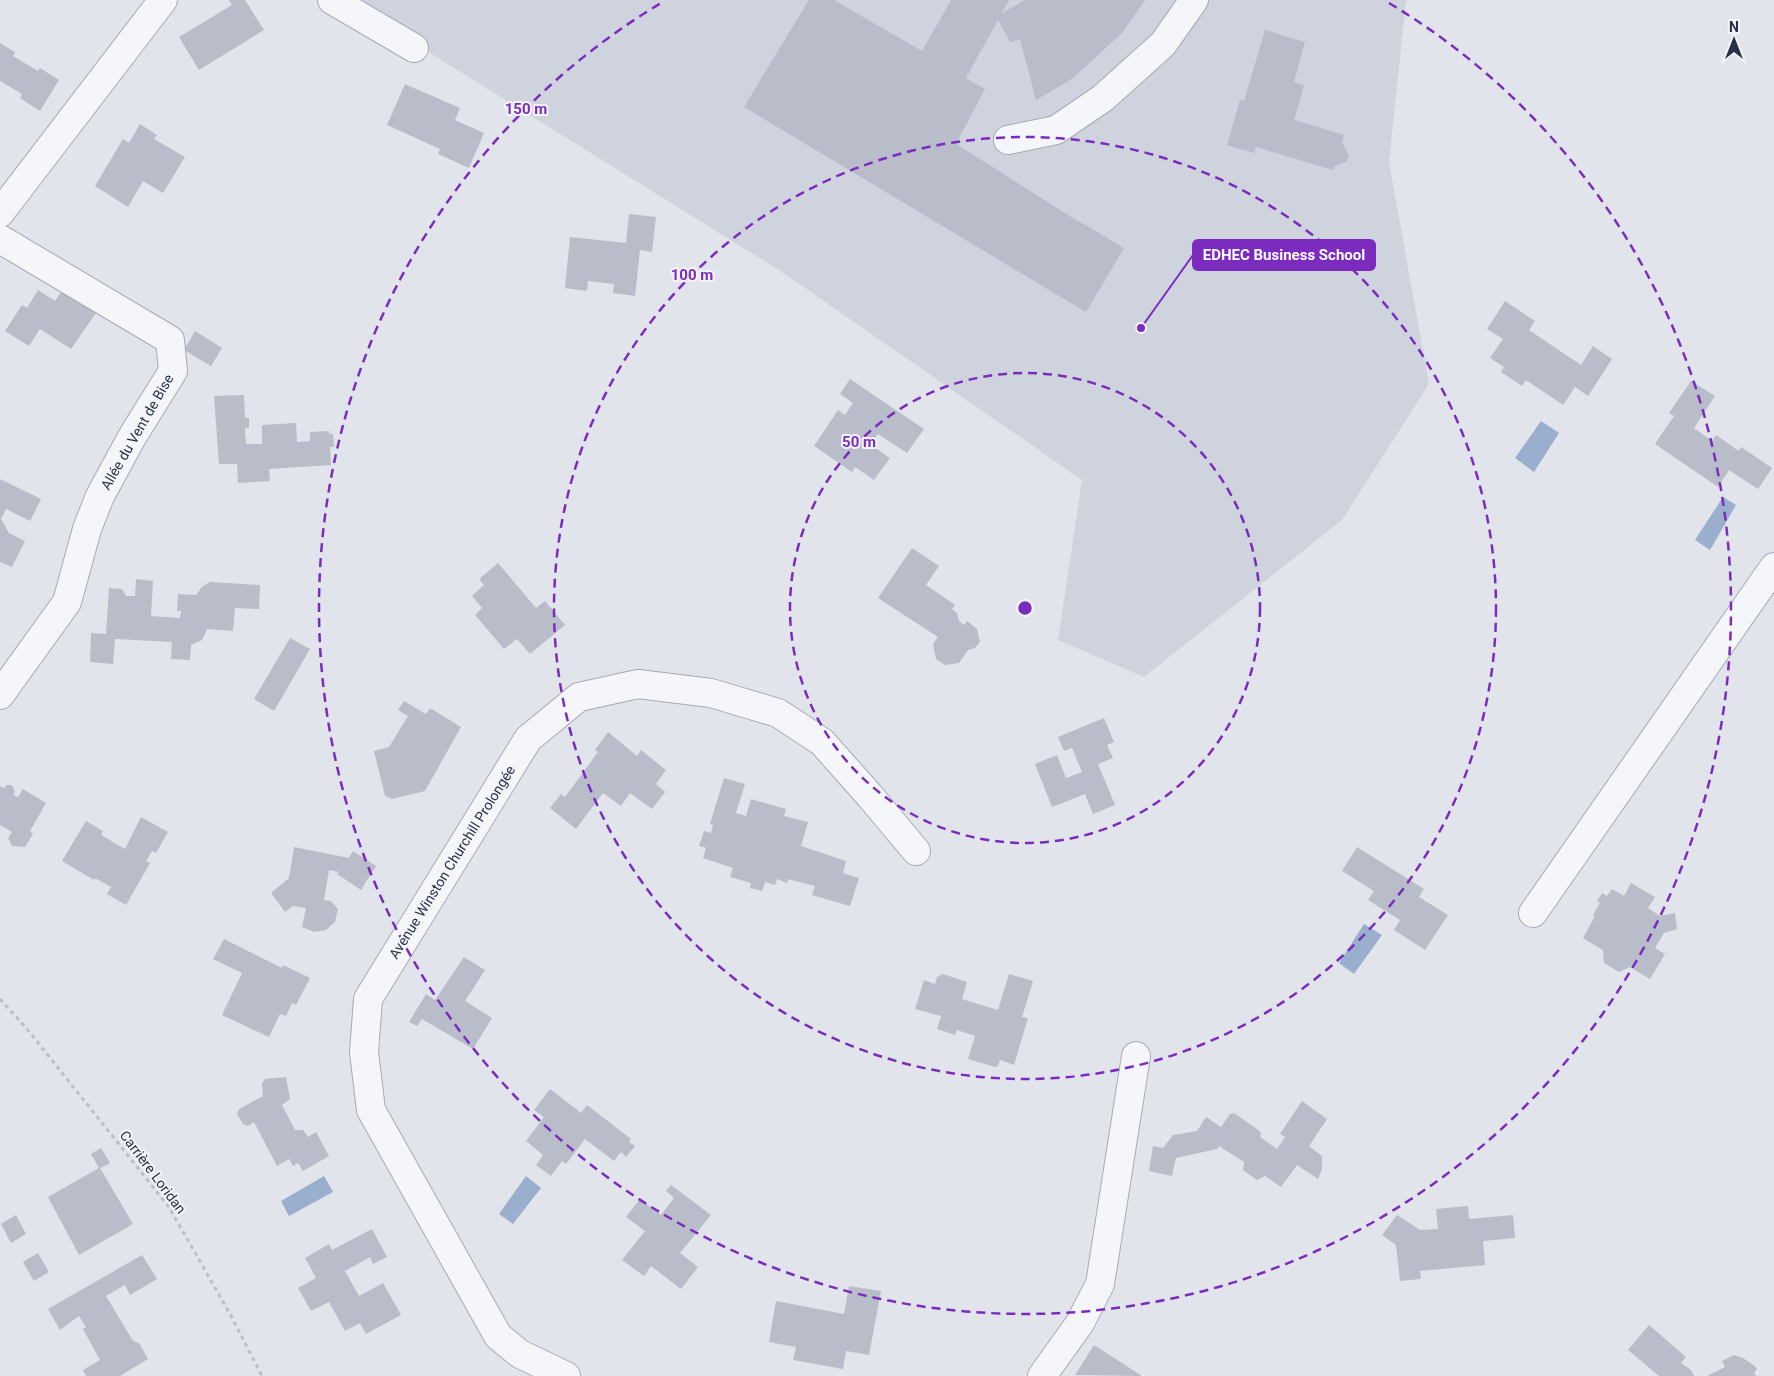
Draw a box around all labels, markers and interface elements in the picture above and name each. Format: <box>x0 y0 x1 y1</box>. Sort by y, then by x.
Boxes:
north arrow <box>1709 15 1759 65</box>
text: N <box>1729 19 1739 35</box>
text: 150 m <box>505 100 547 118</box>
callout: EDHEC Business School <box>1193 240 1375 270</box>
text: EDHEC Business School <box>1203 246 1365 264</box>
text: 100 m <box>671 266 713 284</box>
street label: Allée du Vent de Bise <box>97 371 177 493</box>
text: 50 m <box>842 433 876 451</box>
centre of rings <box>1016 599 1034 617</box>
street label: Avenue Winston Churchill Prolongée <box>386 762 518 962</box>
street label: Carrière Loridan <box>117 1127 189 1217</box>

